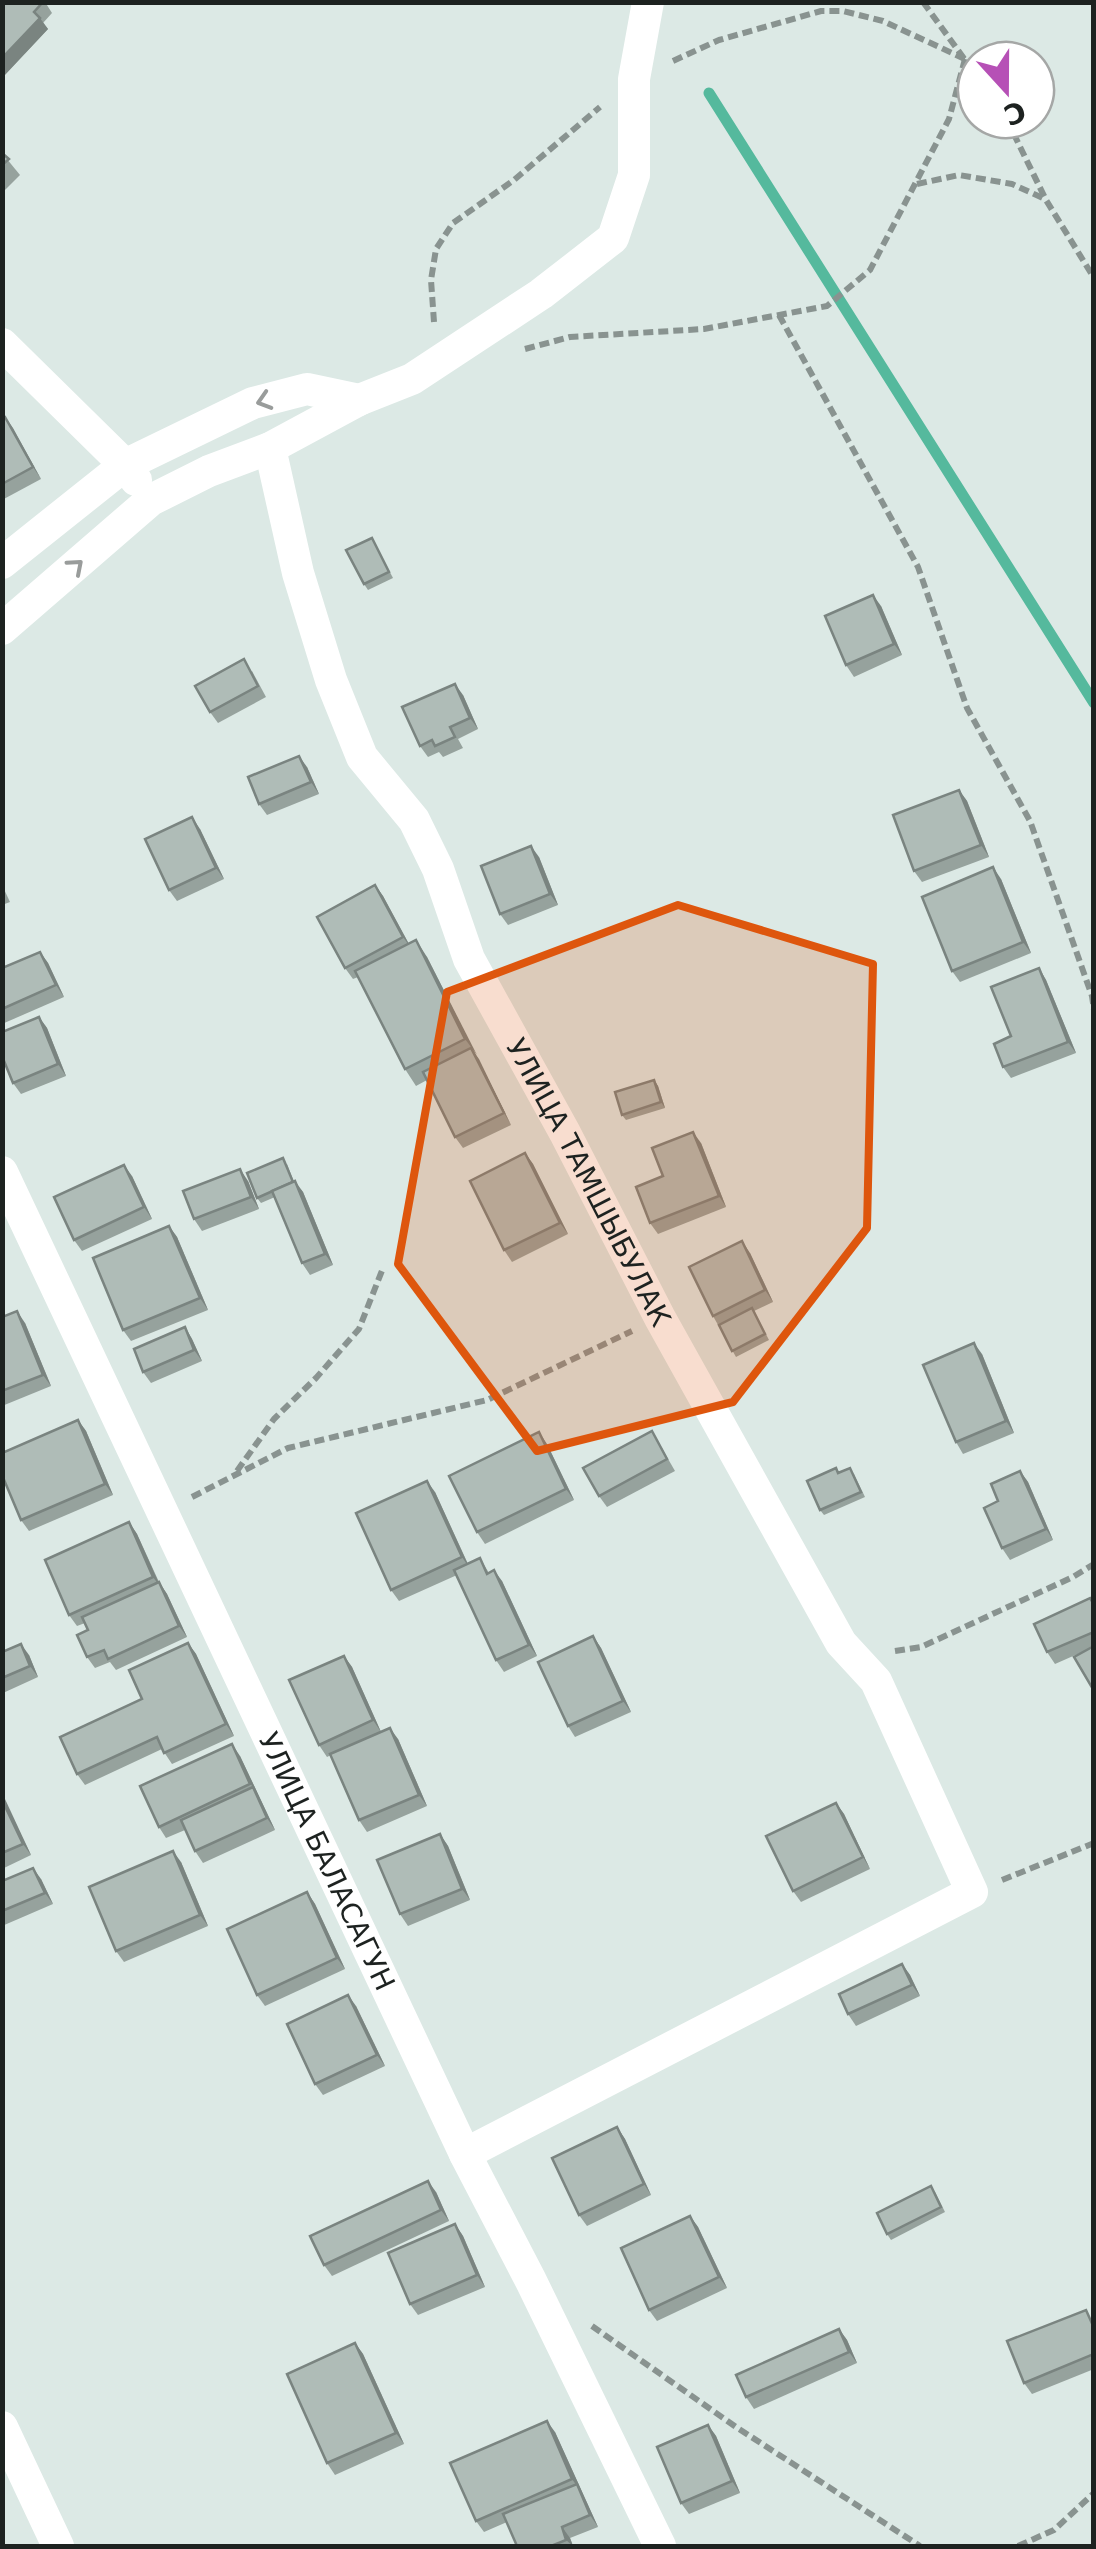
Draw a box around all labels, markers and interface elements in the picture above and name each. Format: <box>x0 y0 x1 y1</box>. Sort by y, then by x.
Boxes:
north arrow <box>956 40 1056 140</box>
text: С <box>999 94 1030 132</box>
one-way arrow <box>256 389 273 410</box>
one-way arrow <box>64 559 83 577</box>
street label: УЛИЦА ТАМШЫБУЛАК <box>500 1033 678 1332</box>
street label: УЛИЦА БАЛАСАГУН <box>252 1727 402 1996</box>

